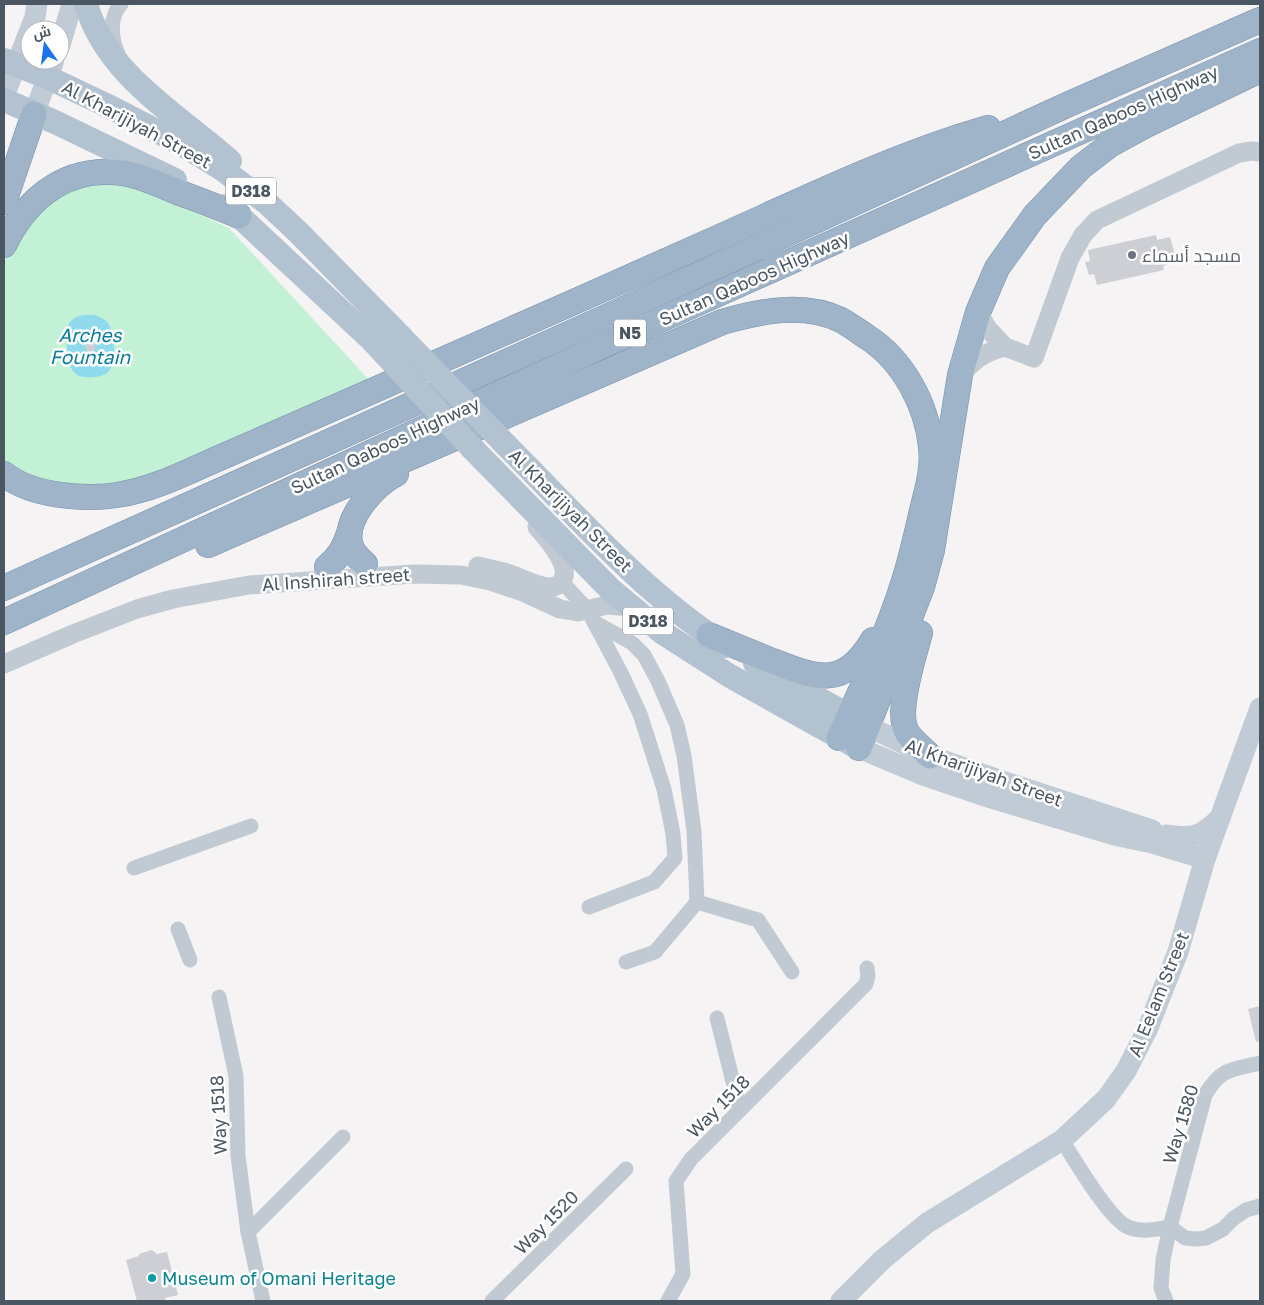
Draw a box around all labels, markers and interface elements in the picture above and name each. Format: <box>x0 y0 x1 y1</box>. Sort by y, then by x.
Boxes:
north arrow <box>20 20 70 70</box>
text: ش <box>31 21 53 43</box>
street label: Sultan Qaboos Highway <box>1025 60 1221 164</box>
street label: Al Kharijiyah Street <box>59 75 215 173</box>
road number: D318 <box>226 178 276 205</box>
street label: Sultan Qaboos Highway <box>656 226 852 330</box>
place label: مسجد أسماء <box>1142 244 1241 266</box>
marker: مسجد أسماء <box>1126 249 1138 261</box>
road number: N5 <box>614 319 646 346</box>
water label: Arches Fountain <box>50 323 132 368</box>
street label: Sultan Qaboos Highway <box>287 392 483 498</box>
street label: Al Kharijiyah Street <box>505 444 637 576</box>
street label: Al Inshirah street <box>261 563 411 595</box>
road number: D318 <box>623 608 673 634</box>
street label: Al Kharijiyah Street <box>902 733 1066 811</box>
street label: Al Eelam Street <box>1123 928 1193 1060</box>
street label: Way 1518 <box>682 1070 754 1142</box>
street label: Way 1518 <box>205 1075 231 1155</box>
street label: Way 1580 <box>1157 1081 1203 1167</box>
street label: Way 1520 <box>509 1185 583 1259</box>
place label: Museum of Omani Heritage <box>162 1267 396 1289</box>
marker: Museum of Omani Heritage <box>146 1272 158 1284</box>

